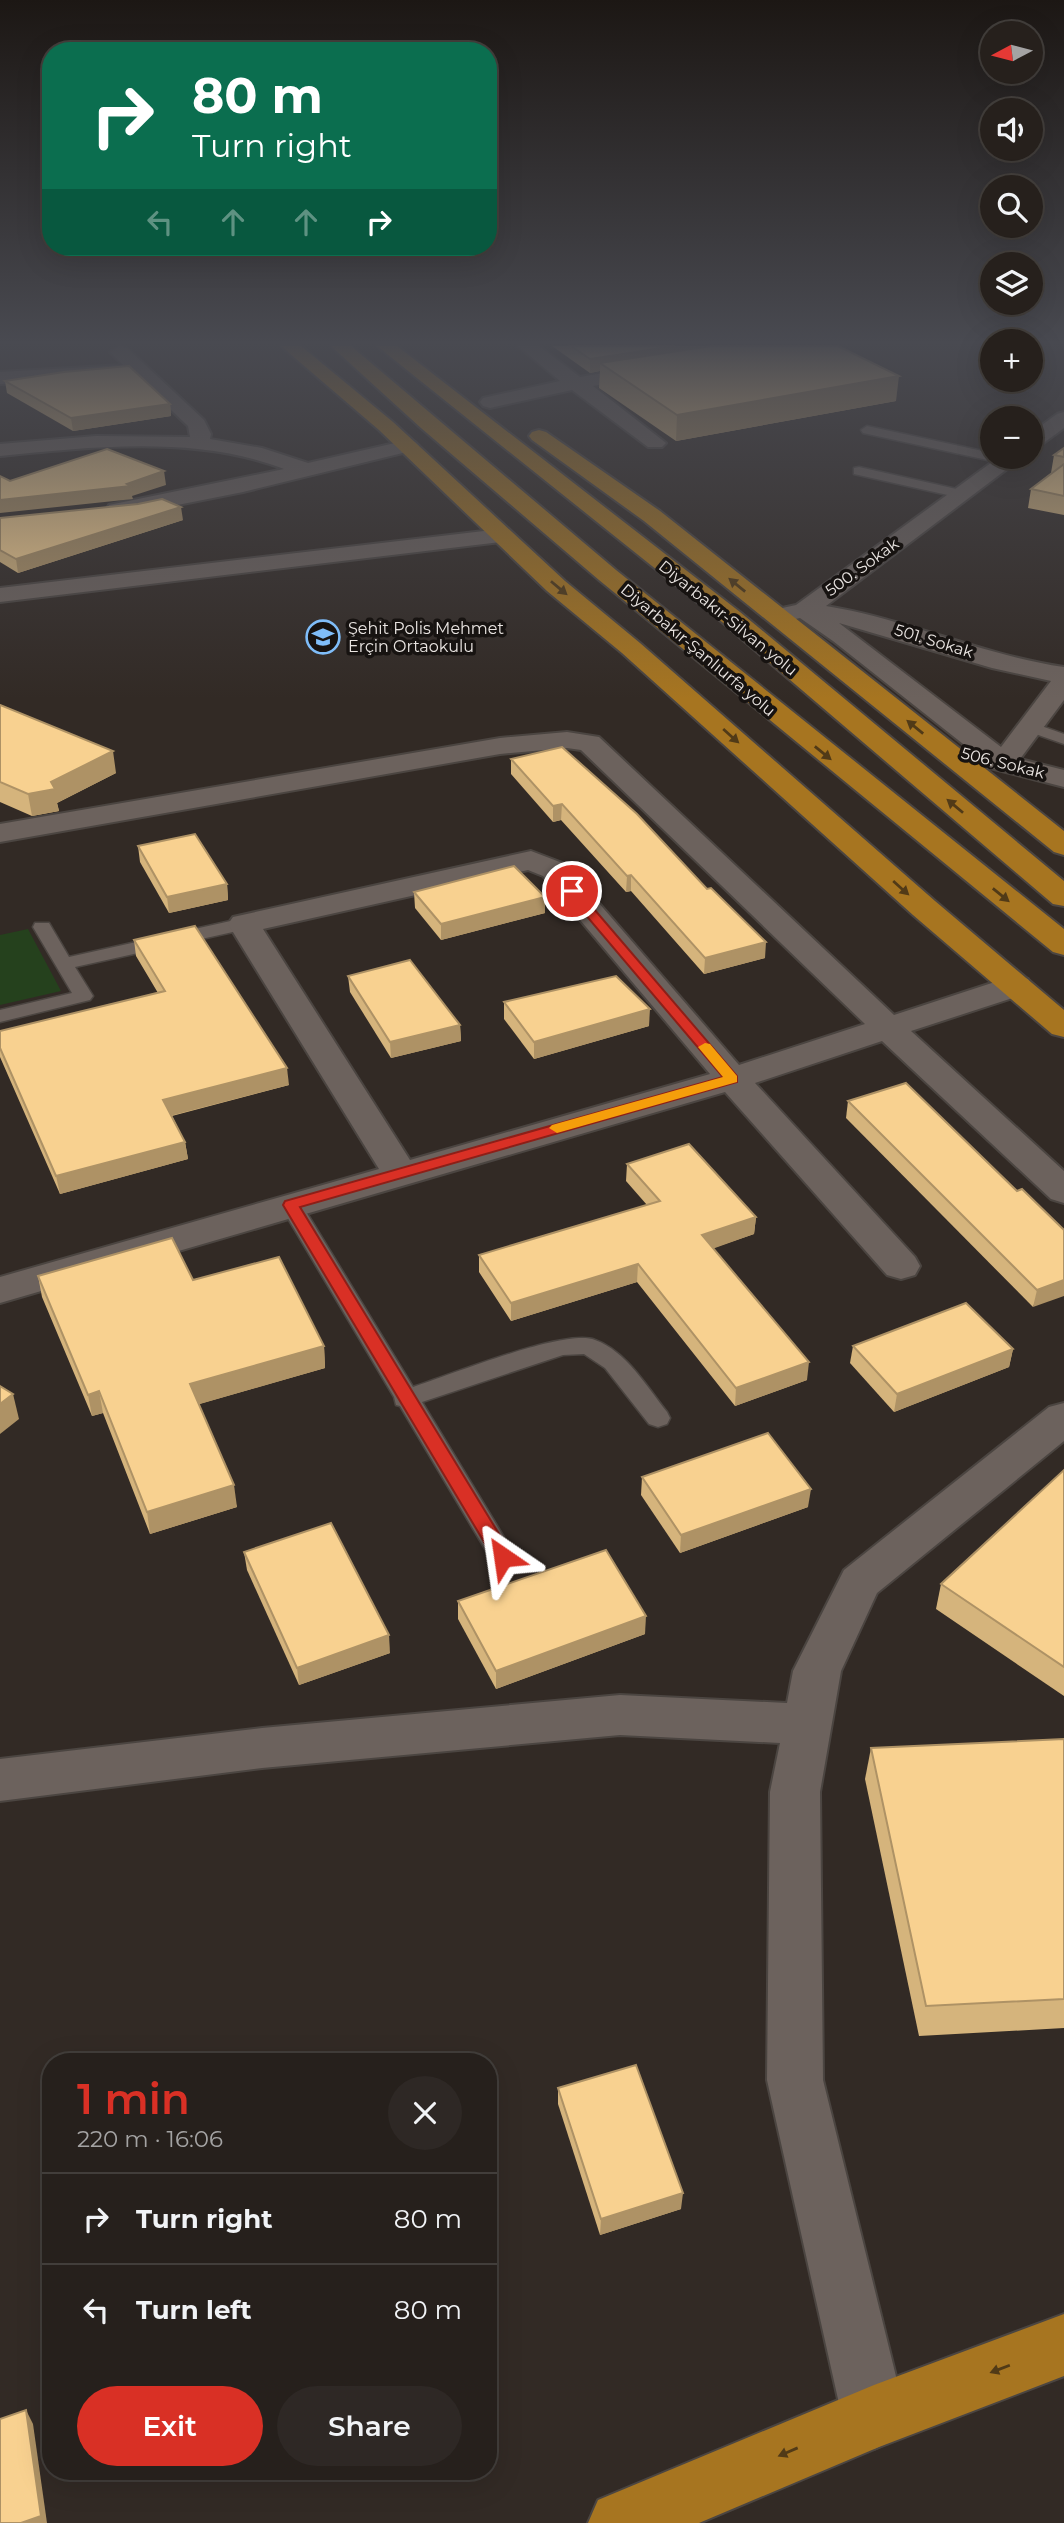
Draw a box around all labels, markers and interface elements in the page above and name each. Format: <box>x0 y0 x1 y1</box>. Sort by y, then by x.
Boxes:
north arrow <box>980 21 1043 84</box>
map controls <box>980 21 1043 469</box>
text: 80 m <box>192 66 323 125</box>
icon: right <box>77 70 168 161</box>
button: sound <box>980 98 1043 161</box>
text: Turn right <box>192 126 352 165</box>
button: search <box>980 175 1043 238</box>
icon: left <box>141 203 179 241</box>
icon: ahead <box>214 203 252 241</box>
icon: ahead <box>287 203 325 241</box>
icon: right <box>360 203 398 241</box>
button: layers <box>980 252 1043 315</box>
button: + <box>980 329 1043 392</box>
button: − <box>980 406 1043 469</box>
street label: 500. Sokak <box>822 534 903 600</box>
street label: Diyarbakır-Silvan yolu <box>655 556 801 680</box>
one-way arrow <box>728 578 745 593</box>
one-way arrow <box>550 580 567 595</box>
street label: Diyarbakır-Şanlıurfa yolu <box>617 580 779 720</box>
school or university icon: Şehit Polis Mehmet Erçin Ortaokulu <box>304 618 342 656</box>
place label: Şehit Polis Mehmet Erçin Ortaokulu <box>348 619 504 656</box>
street label: 501. Sokak <box>892 620 976 662</box>
one-way arrow <box>906 719 924 734</box>
one-way arrow <box>722 728 739 744</box>
street label: 506. Sokak <box>959 743 1047 783</box>
one-way arrow <box>814 745 832 760</box>
one-way arrow <box>947 799 964 814</box>
pin <box>542 861 602 921</box>
icon: arrive <box>553 872 591 910</box>
one-way arrow <box>892 880 910 896</box>
one-way arrow <box>991 887 1009 902</box>
position arrow <box>466 1520 540 1594</box>
text: 1 min <box>77 2073 190 2125</box>
button: close <box>388 2076 462 2150</box>
text: 220 m · 16:06 <box>77 2125 223 2153</box>
icon: right <box>77 2200 115 2238</box>
text: Turn right <box>136 2203 272 2235</box>
text: 80 m <box>394 2203 462 2235</box>
icon: left <box>77 2291 115 2329</box>
text: Turn left <box>136 2294 252 2326</box>
text: 80 m <box>394 2294 462 2326</box>
one-way arrow <box>990 2364 1011 2375</box>
button: Exit <box>77 2386 263 2466</box>
button: Share <box>277 2386 462 2466</box>
one-way arrow <box>778 2447 799 2458</box>

